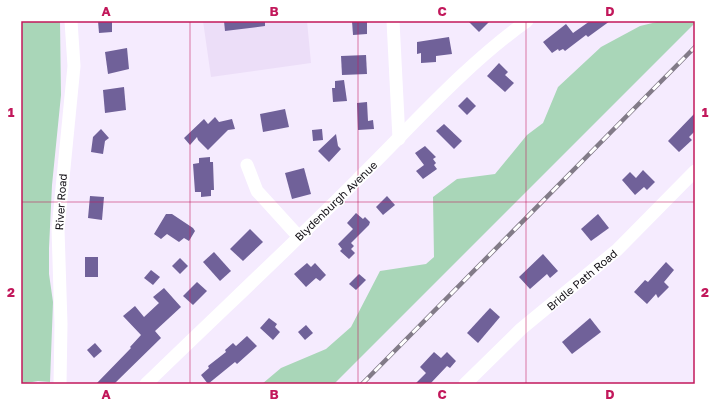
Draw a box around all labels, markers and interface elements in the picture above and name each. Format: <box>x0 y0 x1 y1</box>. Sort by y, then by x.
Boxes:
text: A <box>101 3 111 19</box>
text: B <box>269 3 279 19</box>
text: C <box>437 3 447 19</box>
text: D <box>605 3 615 19</box>
text: 1 <box>8 104 15 120</box>
text: 1 <box>702 104 709 120</box>
street label: Blydenburgh Avenue <box>292 158 379 243</box>
street label: River Road <box>52 173 69 231</box>
street label: Bridle Path Road <box>544 246 620 313</box>
text: 2 <box>7 284 15 300</box>
text: 2 <box>701 284 709 300</box>
text: A <box>101 386 111 402</box>
text: B <box>269 386 279 402</box>
text: C <box>437 386 447 402</box>
text: D <box>605 386 615 402</box>

